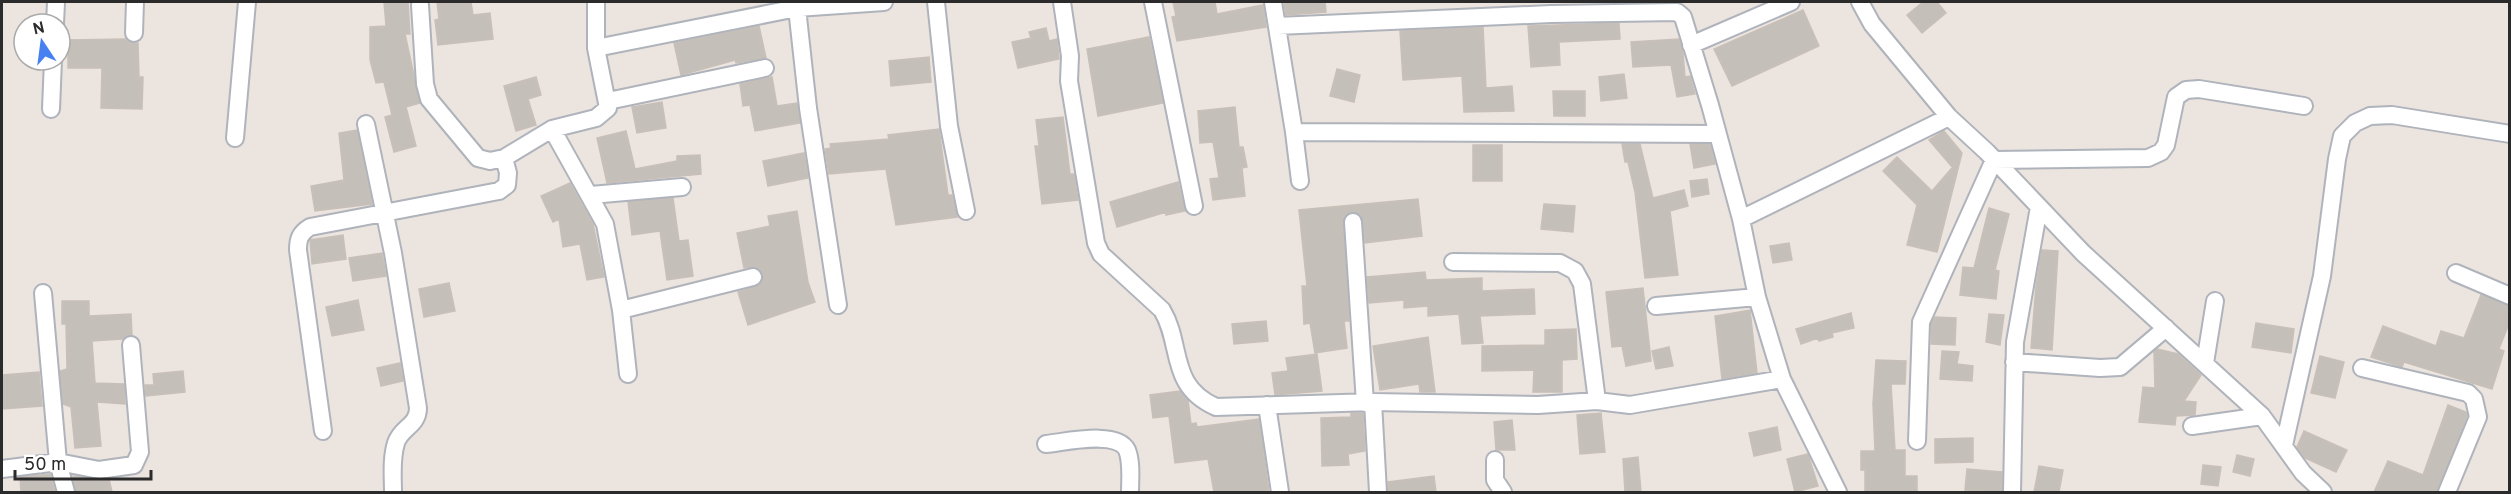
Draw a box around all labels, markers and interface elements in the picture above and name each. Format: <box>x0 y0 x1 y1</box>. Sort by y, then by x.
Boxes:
north arrow <box>12 12 72 72</box>
text: N <box>31 18 47 40</box>
scale bar <box>15 443 152 481</box>
text: 50 m <box>24 454 66 477</box>

